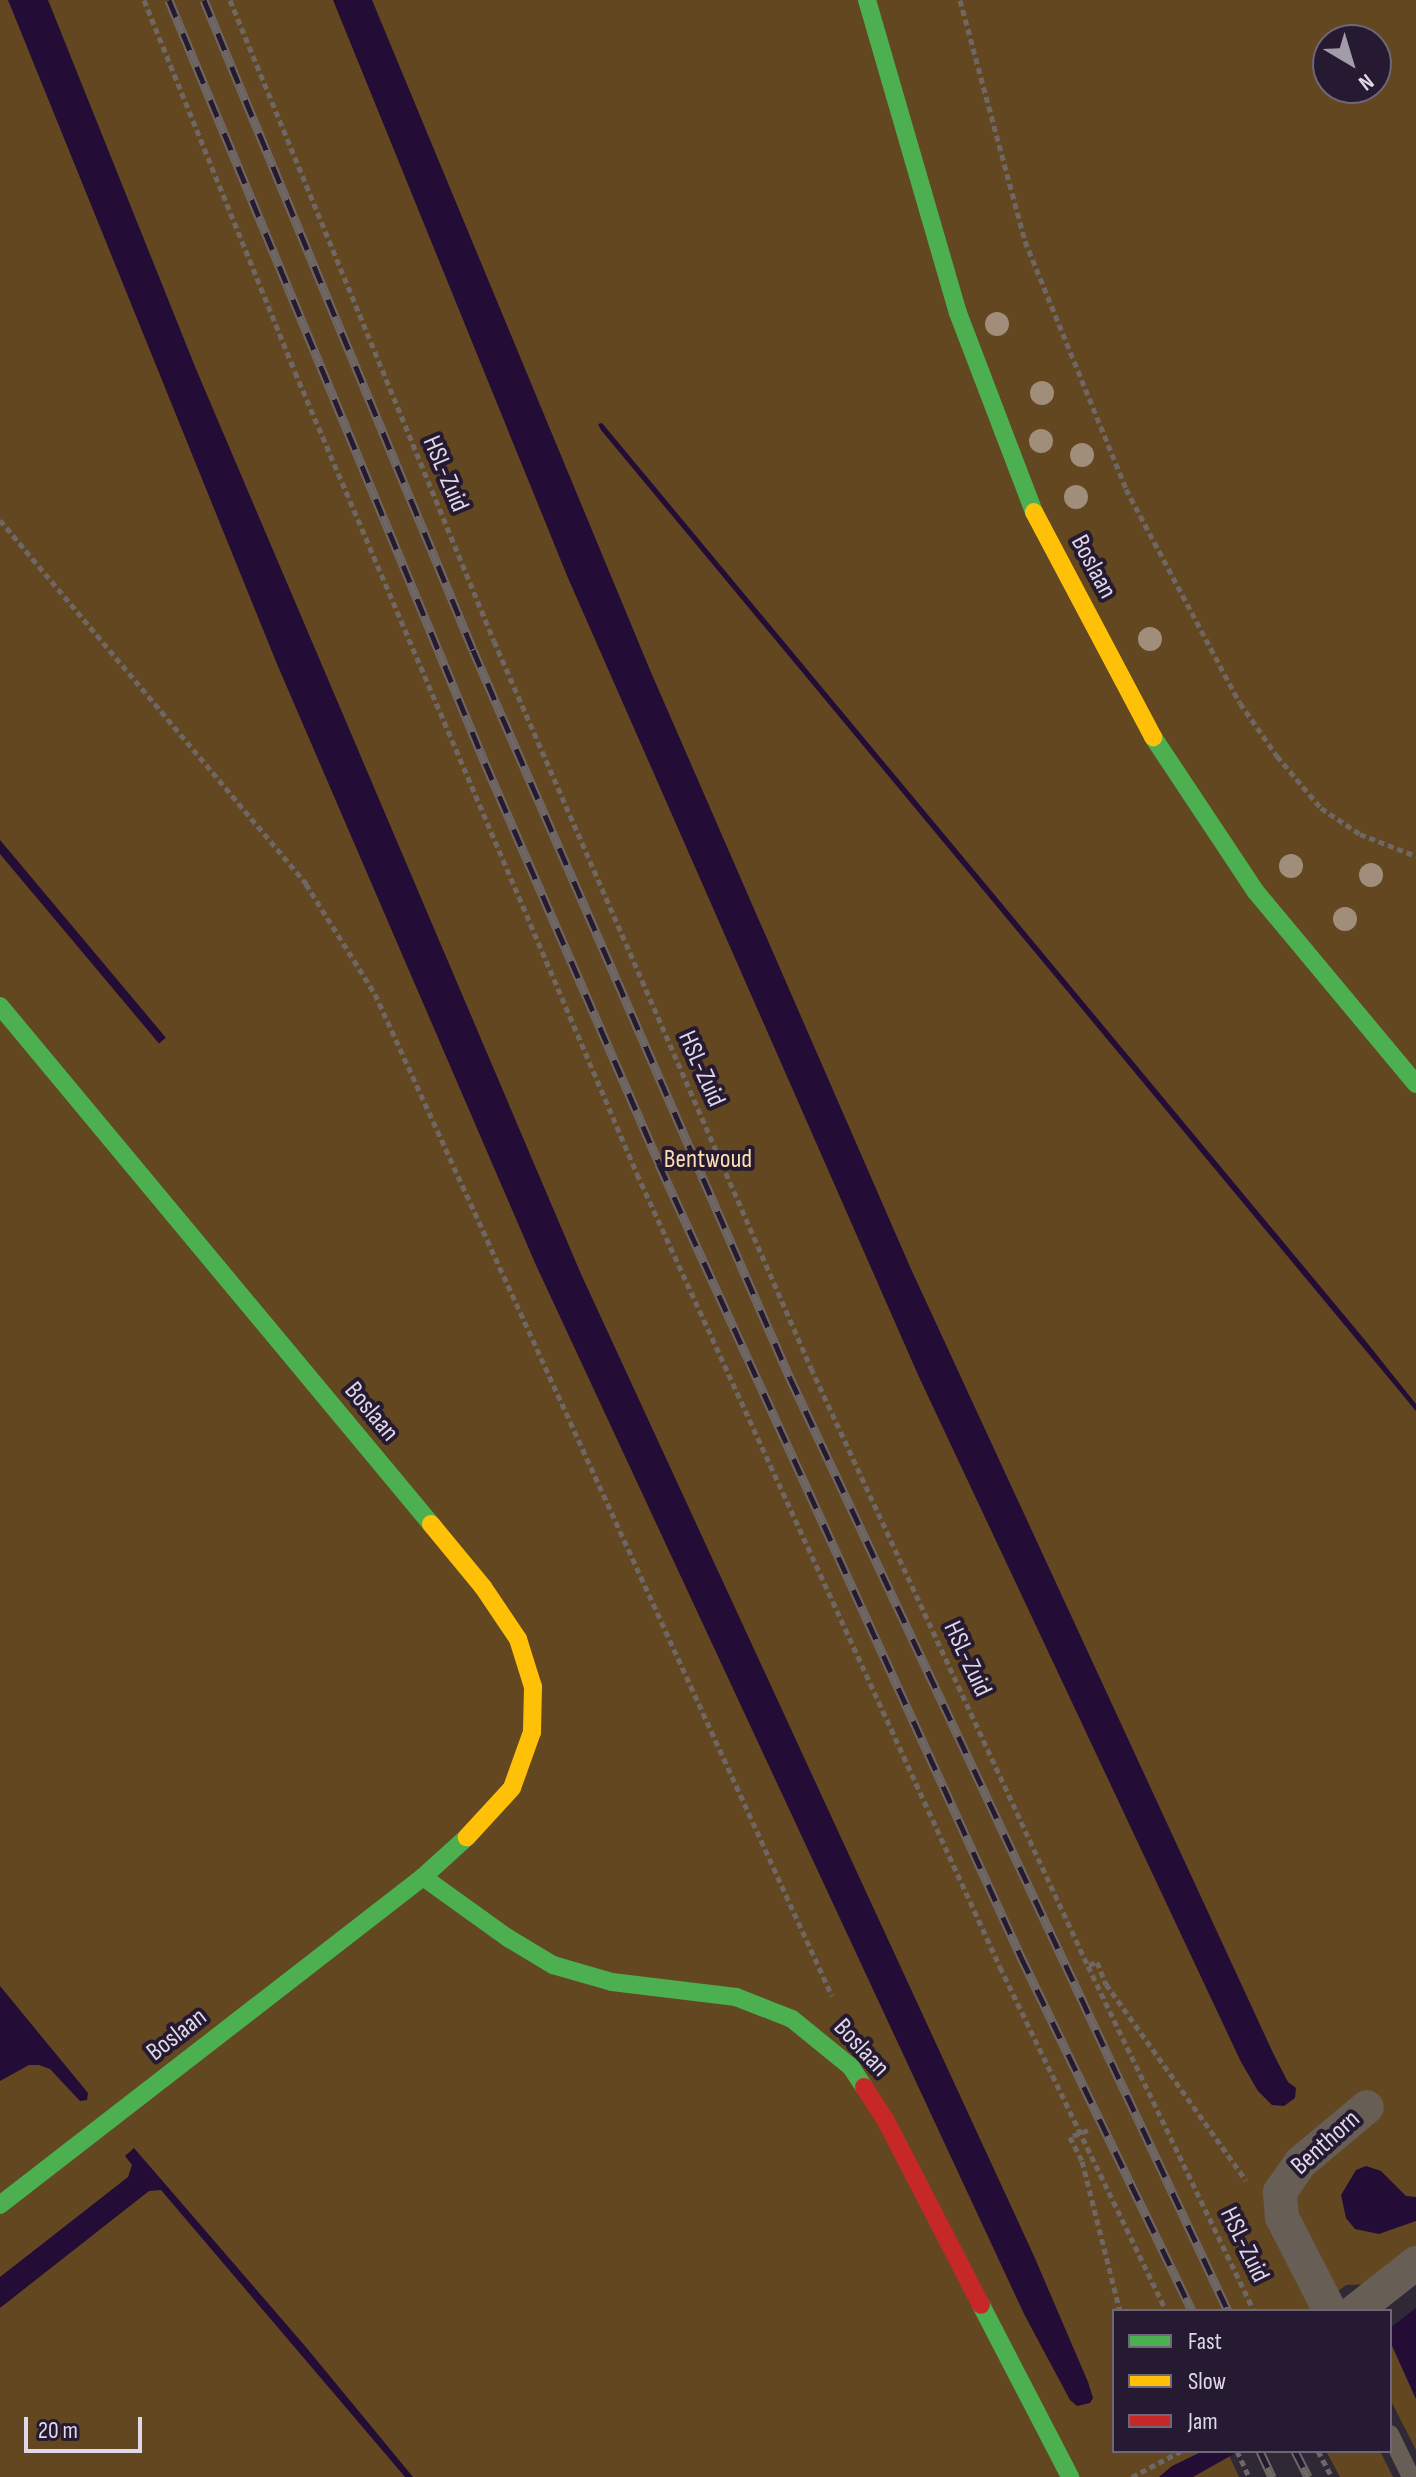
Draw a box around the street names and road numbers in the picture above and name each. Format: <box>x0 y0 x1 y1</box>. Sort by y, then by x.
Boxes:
street label: HSL-Zuid <box>415 431 475 517</box>
street label: Boslaan <box>1063 530 1123 604</box>
street label: HSL-Zuid <box>671 1026 731 1112</box>
street label: Boslaan <box>337 1376 405 1448</box>
street label: HSL-Zuid <box>936 1616 998 1702</box>
street label: Boslaan <box>141 2002 213 2068</box>
street label: Boslaan <box>827 2013 895 2083</box>
street label: Benthorn <box>1285 2104 1367 2182</box>
street label: HSL-Zuid <box>1213 2202 1275 2288</box>

